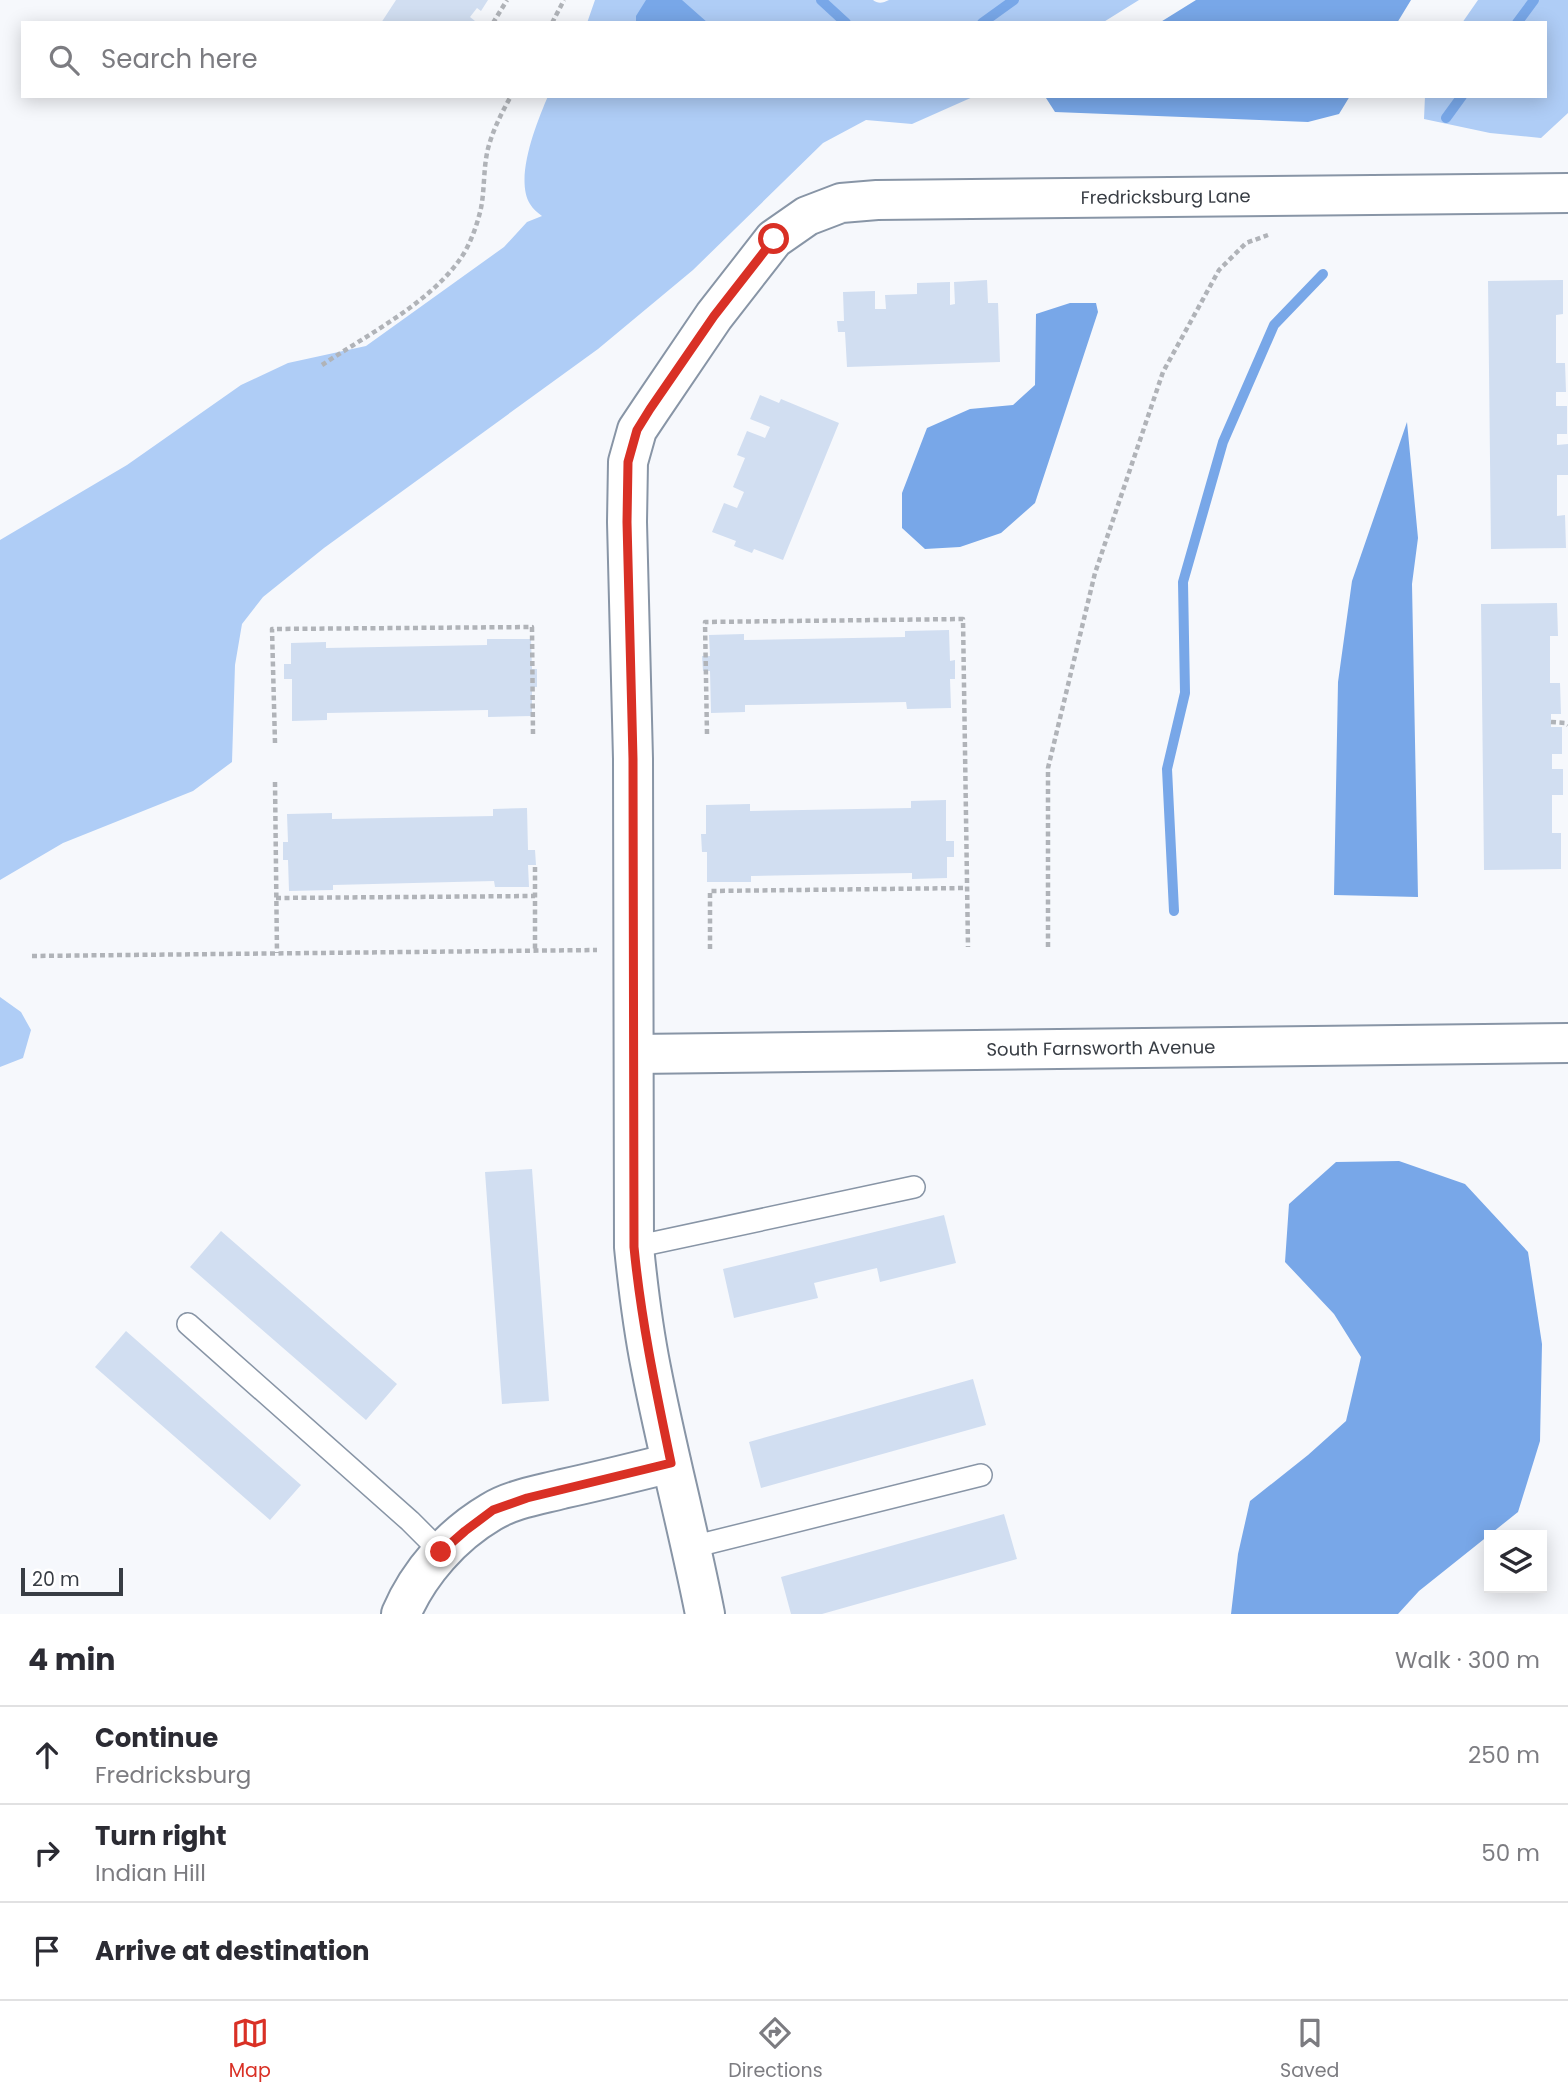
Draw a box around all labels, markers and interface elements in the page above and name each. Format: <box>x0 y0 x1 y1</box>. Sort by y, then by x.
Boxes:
search box <box>21 21 1547 98</box>
icon: search <box>45 41 83 79</box>
text: Search here <box>101 41 258 77</box>
street label: Fredricksburg Lane <box>1081 183 1251 210</box>
route start <box>758 223 789 254</box>
street label: South Farnsworth Avenue <box>986 1034 1216 1062</box>
map controls <box>1484 1530 1547 1593</box>
button: layers <box>1484 1530 1547 1593</box>
route end <box>425 1536 456 1567</box>
scale bar <box>21 1565 122 1597</box>
text: 20 m <box>32 1566 80 1593</box>
text: 4 min <box>28 1638 116 1681</box>
text: Walk · 300 m <box>1395 1644 1540 1676</box>
text: Continue <box>95 1720 218 1756</box>
icon: ahead <box>28 1736 66 1774</box>
text: 250 m <box>1468 1739 1540 1771</box>
text: Fredricksburg <box>95 1759 251 1791</box>
text: Turn right <box>95 1818 227 1854</box>
icon: right <box>28 1834 66 1872</box>
text: 50 m <box>1481 1837 1540 1869</box>
text: Indian Hill <box>95 1857 206 1889</box>
icon: arrive <box>28 1932 66 1970</box>
text: Arrive at destination <box>95 1933 370 1969</box>
tab: Map <box>229 2014 271 2085</box>
tab: Directions <box>728 2014 823 2085</box>
tab: Saved <box>1280 2014 1339 2085</box>

